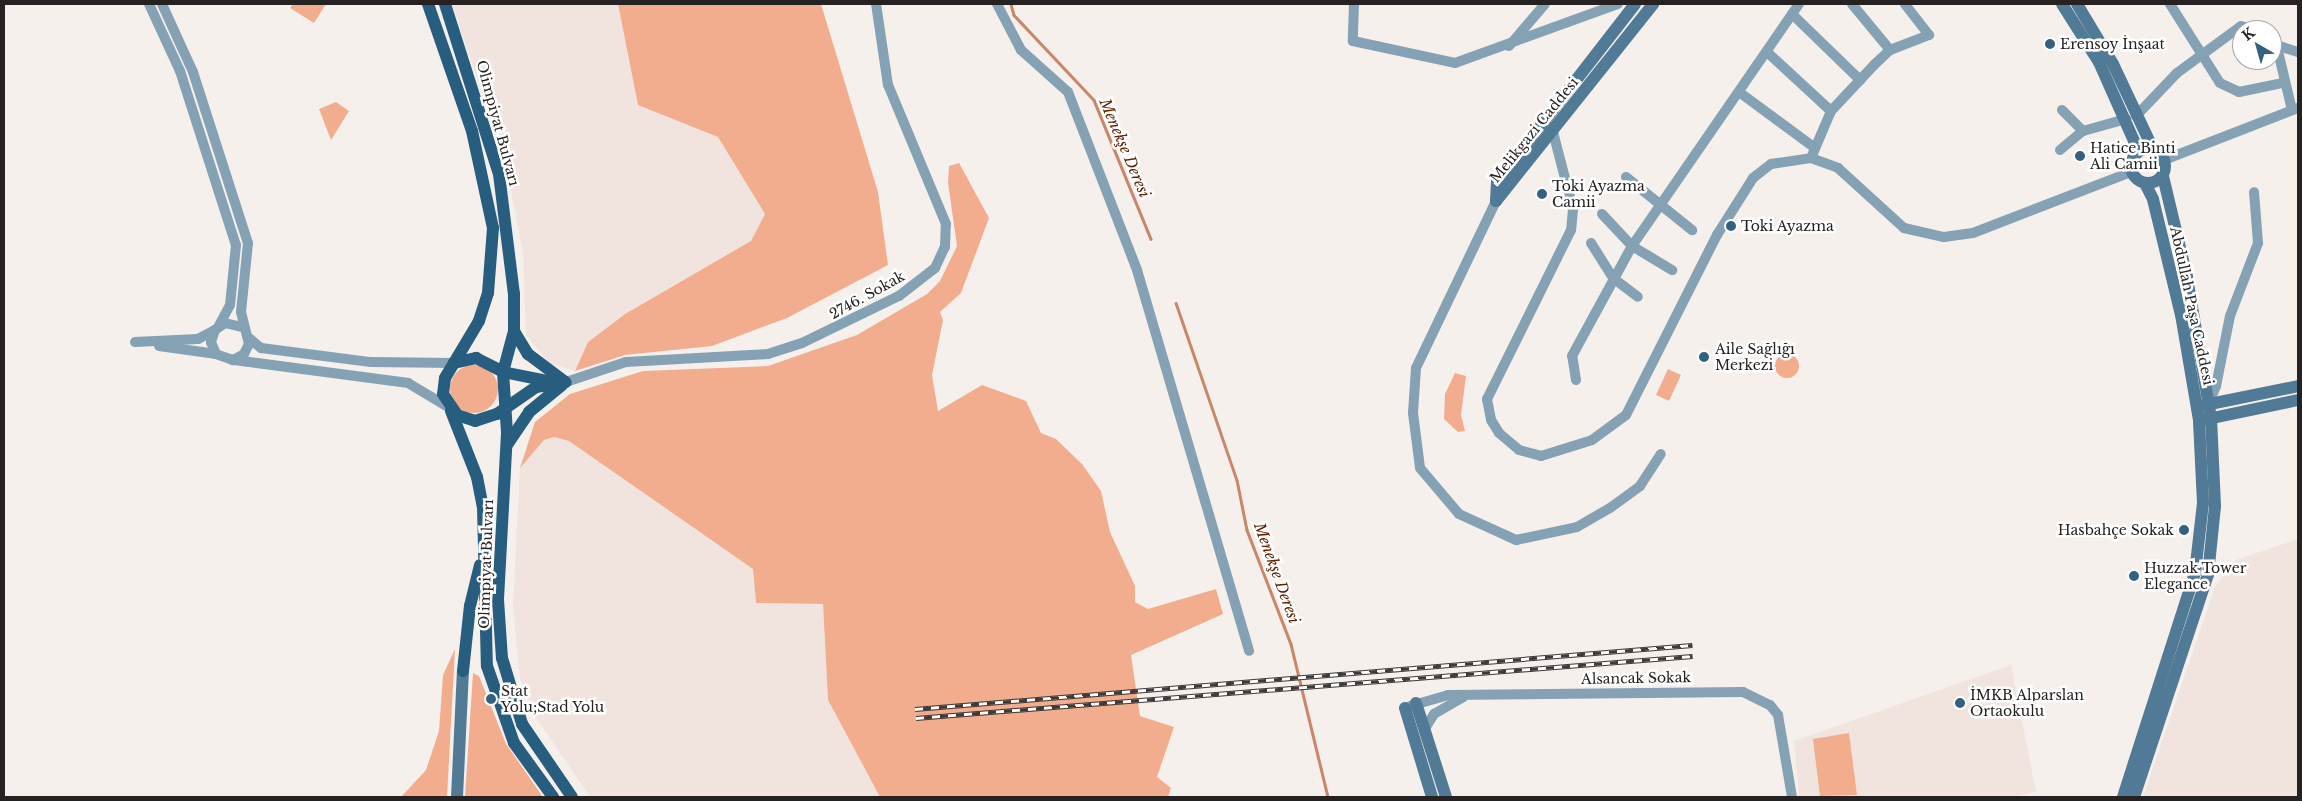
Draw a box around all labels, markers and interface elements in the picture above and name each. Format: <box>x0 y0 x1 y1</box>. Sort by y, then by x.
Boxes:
north arrow <box>2232 20 2282 70</box>
text: K <box>2238 23 2258 45</box>
place label: Erensoy İnşaat <box>2060 36 2165 52</box>
marker: Erensoy İnşaat <box>2044 38 2056 50</box>
street label: Olimpiyat Bulvarı <box>473 58 523 188</box>
street label: Melikgazi Caddesi <box>1486 74 1582 186</box>
water label: Menekşe Deresi <box>1096 96 1154 200</box>
place label: Hatice Binti Ali Camii <box>2090 140 2176 172</box>
marker: Hatice Binti Ali Camii <box>2074 150 2086 162</box>
place label: Toki Ayazma Camii <box>1552 178 1645 210</box>
marker: Toki Ayazma Camii <box>1536 188 1548 200</box>
place label: Toki Ayazma <box>1741 218 1834 234</box>
marker: Toki Ayazma <box>1725 220 1737 232</box>
street label: Abdullah Paşa Caddesi <box>2167 225 2217 387</box>
street label: 2746. Sokak <box>826 267 908 323</box>
place label: Aile Sağlığı Merkezi <box>1715 341 1795 374</box>
marker: Aile Sağlığı Merkezi <box>1697 350 1711 364</box>
street label: Olimpiyat Bulvarı <box>475 499 497 629</box>
water label: Menekşe Deresi <box>1250 520 1304 626</box>
place label: Hasbahçe Sokak <box>2058 522 2174 538</box>
marker: Hasbahçe Sokak <box>2178 524 2190 536</box>
place label: Huzzak Tower Elegance <box>2144 560 2247 592</box>
marker: Huzzak Tower Elegance <box>2128 570 2140 582</box>
street label: Alsancak Sokak <box>1581 669 1691 687</box>
place label: Stat Yolu;Stad Yolu <box>501 683 605 716</box>
place label: İMKB Alparslan Ortaokulu <box>1970 687 2084 720</box>
marker: Stat Yolu;Stad Yolu <box>485 693 497 705</box>
marker: İMKB Alparslan Ortaokulu <box>1954 697 1966 709</box>

